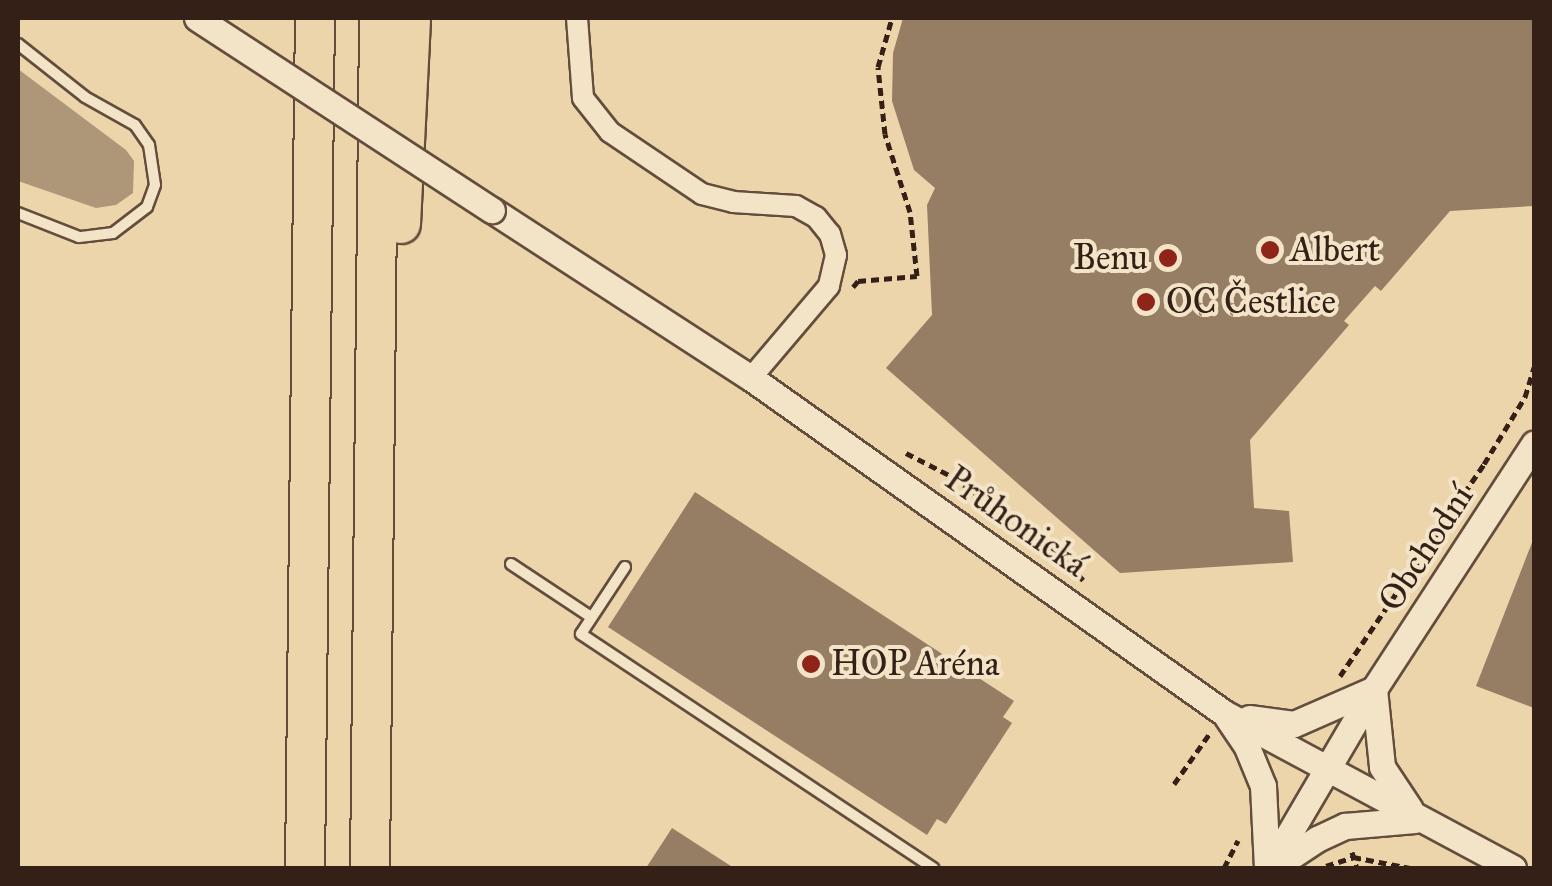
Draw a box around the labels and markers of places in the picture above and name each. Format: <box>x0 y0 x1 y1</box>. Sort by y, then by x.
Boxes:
place label: Albert <box>1290 229 1380 271</box>
place label: Benu <box>1073 237 1148 279</box>
marker: Albert <box>1259 239 1281 261</box>
marker: Benu <box>1157 247 1179 269</box>
place label: OC Čestlice <box>1166 281 1336 323</box>
marker: OC Čestlice <box>1135 291 1157 313</box>
place label: HOP Aréna <box>831 643 1000 685</box>
marker: HOP Aréna <box>800 653 822 675</box>

